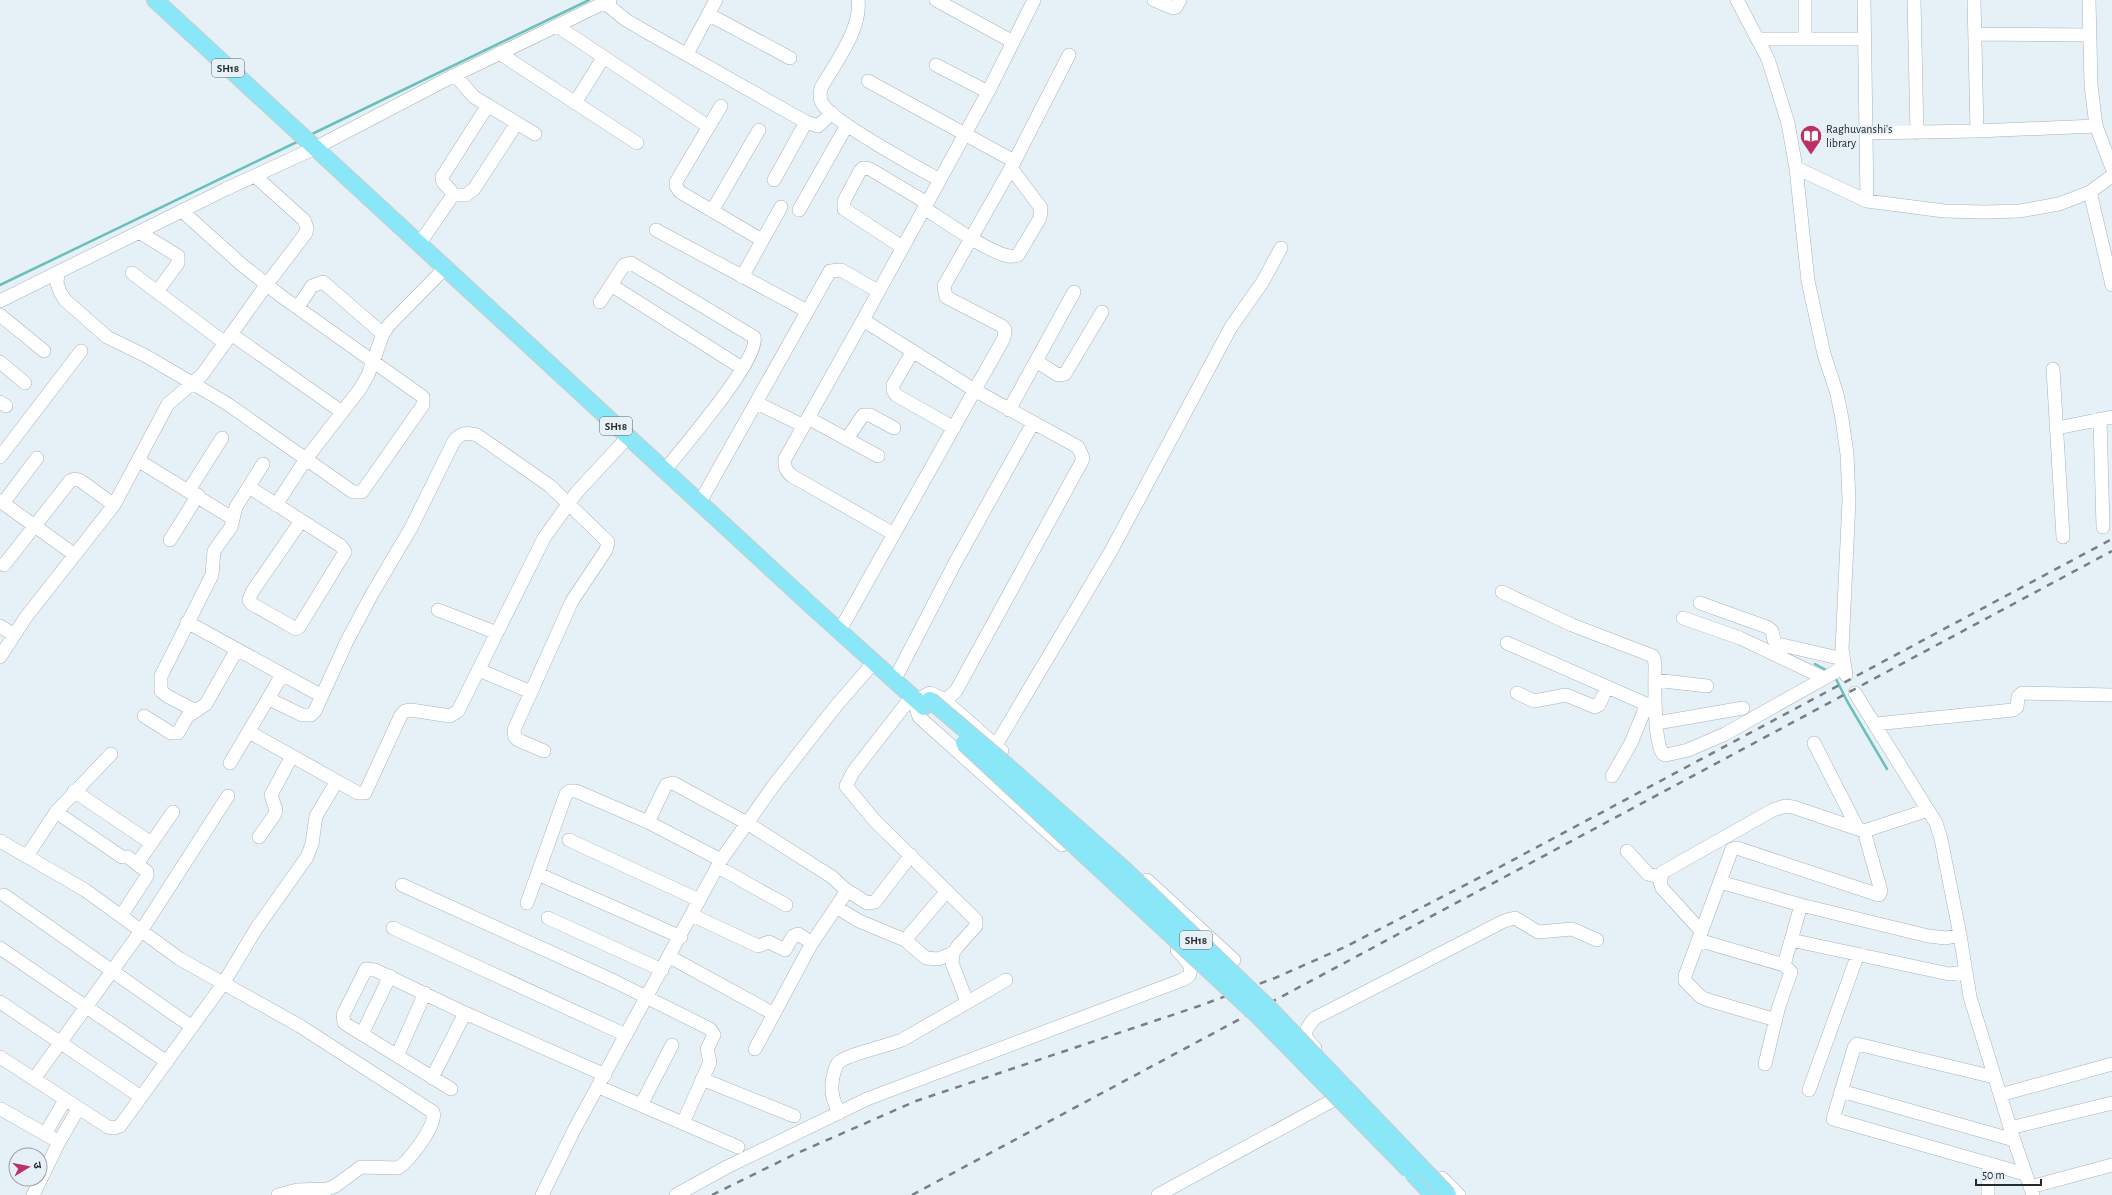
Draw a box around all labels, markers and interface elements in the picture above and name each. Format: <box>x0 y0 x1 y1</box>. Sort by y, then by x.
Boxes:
road number: SH18 <box>212 59 244 77</box>
library icon: Raghuvanshi's library <box>1798 123 1824 156</box>
place label: Raghuvanshi's library <box>1826 123 1893 150</box>
road number: SH18 <box>600 417 632 435</box>
road number: SH18 <box>1180 931 1212 949</box>
north arrow <box>8 1147 48 1187</box>
text: उ <box>31 1161 43 1170</box>
scale bar <box>1976 1161 2041 1187</box>
text: 50 m <box>1982 1169 2005 1181</box>

